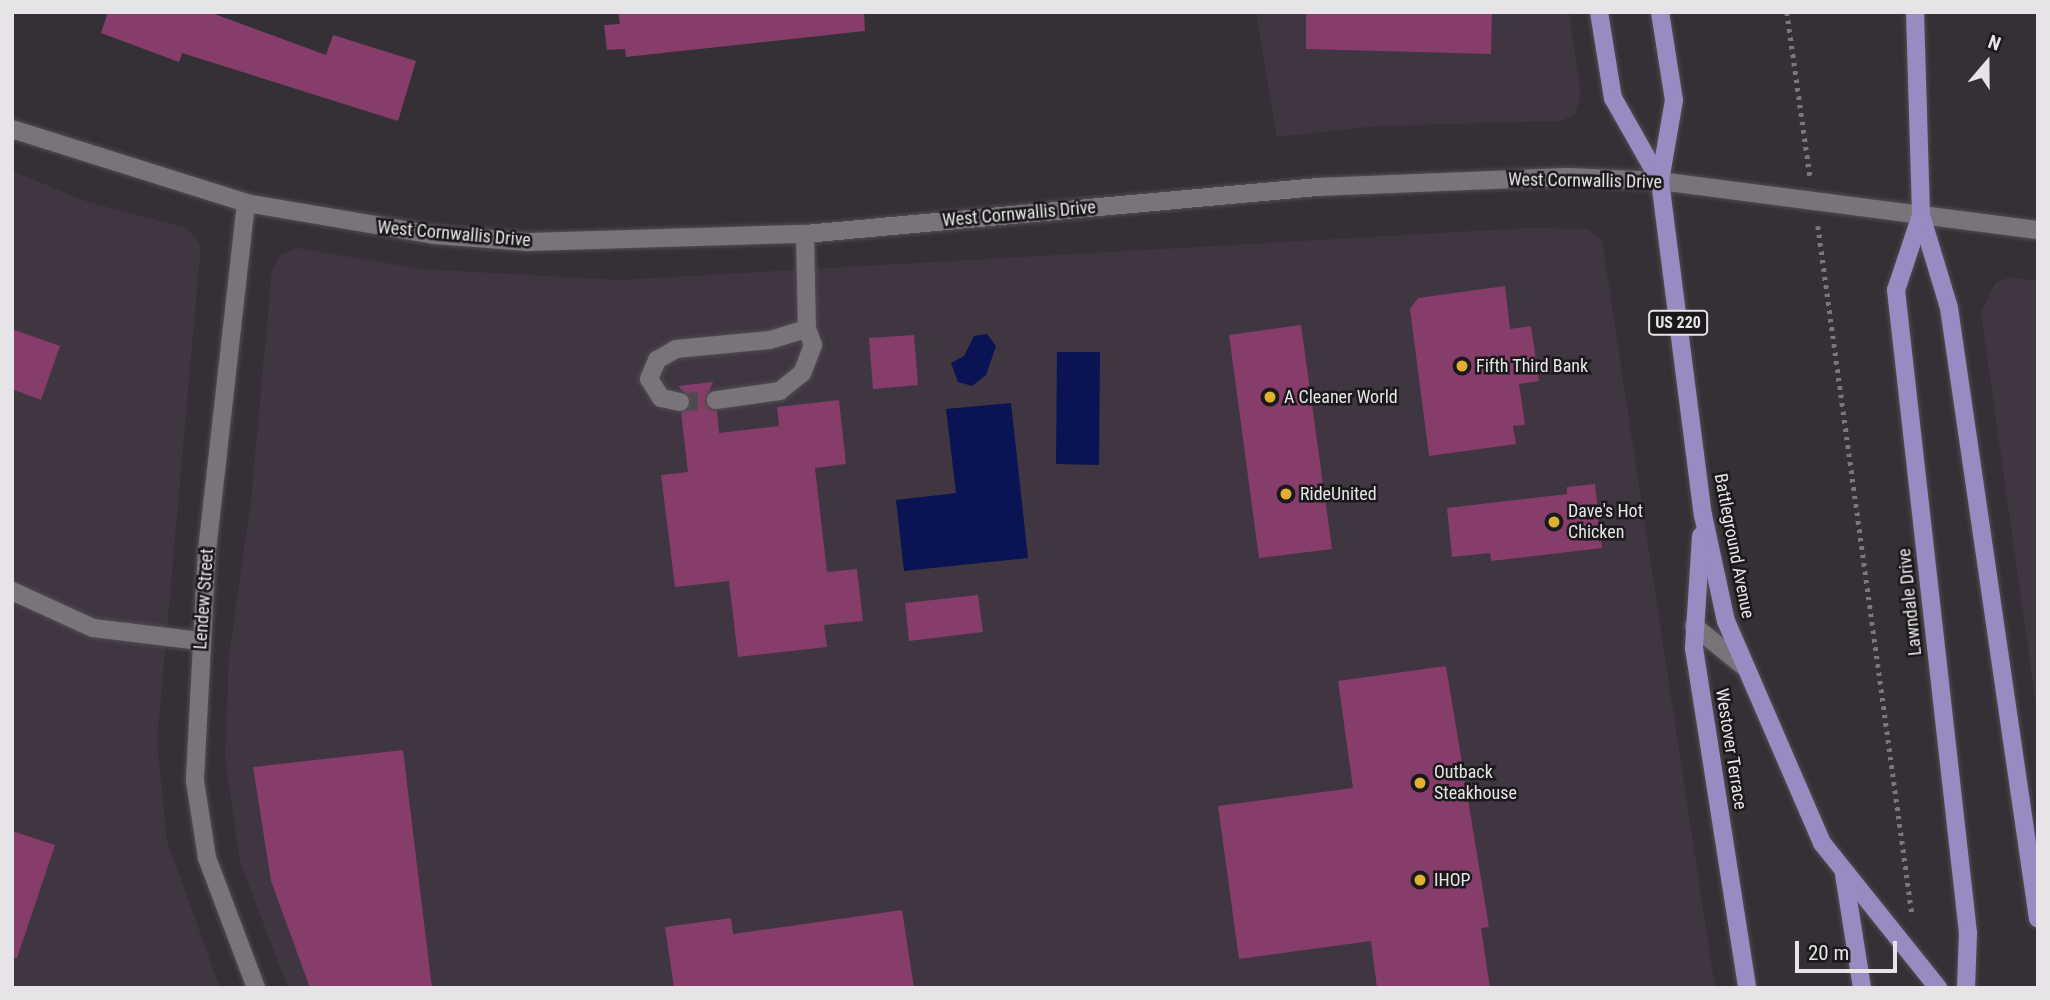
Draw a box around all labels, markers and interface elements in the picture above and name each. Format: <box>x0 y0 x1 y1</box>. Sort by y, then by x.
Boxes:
north arrow <box>1952 28 2022 98</box>
text: N <box>1985 30 2004 56</box>
street label: West Cornwallis Drive <box>1508 169 1662 193</box>
street label: West Cornwallis Drive <box>941 197 1097 231</box>
street label: West Cornwallis Drive <box>376 217 532 251</box>
road number: US 220 <box>1646 310 1710 336</box>
place label: Fifth Third Bank <box>1476 355 1588 377</box>
marker: Fifth Third Bank <box>1454 358 1470 374</box>
place label: A Cleaner World <box>1284 386 1398 408</box>
marker: A Cleaner World <box>1262 389 1278 405</box>
street label: Battleground Avenue <box>1709 472 1759 620</box>
place label: RideUnited <box>1300 483 1377 505</box>
marker: RideUnited <box>1278 486 1294 502</box>
place label: Dave's Hot Chicken <box>1568 501 1643 544</box>
marker: Dave's Hot Chicken <box>1546 514 1562 530</box>
street label: Lawndale Drive <box>1894 547 1926 657</box>
street label: Lendew Street <box>190 548 218 650</box>
street label: Westover Terrace <box>1711 687 1751 811</box>
place label: Outback Steakhouse <box>1434 762 1517 804</box>
marker: Outback Steakhouse <box>1412 775 1428 791</box>
place label: IHOP <box>1434 869 1470 891</box>
marker: IHOP <box>1412 872 1428 888</box>
scale bar <box>1798 926 1899 970</box>
text: 20 m <box>1808 941 1849 965</box>

